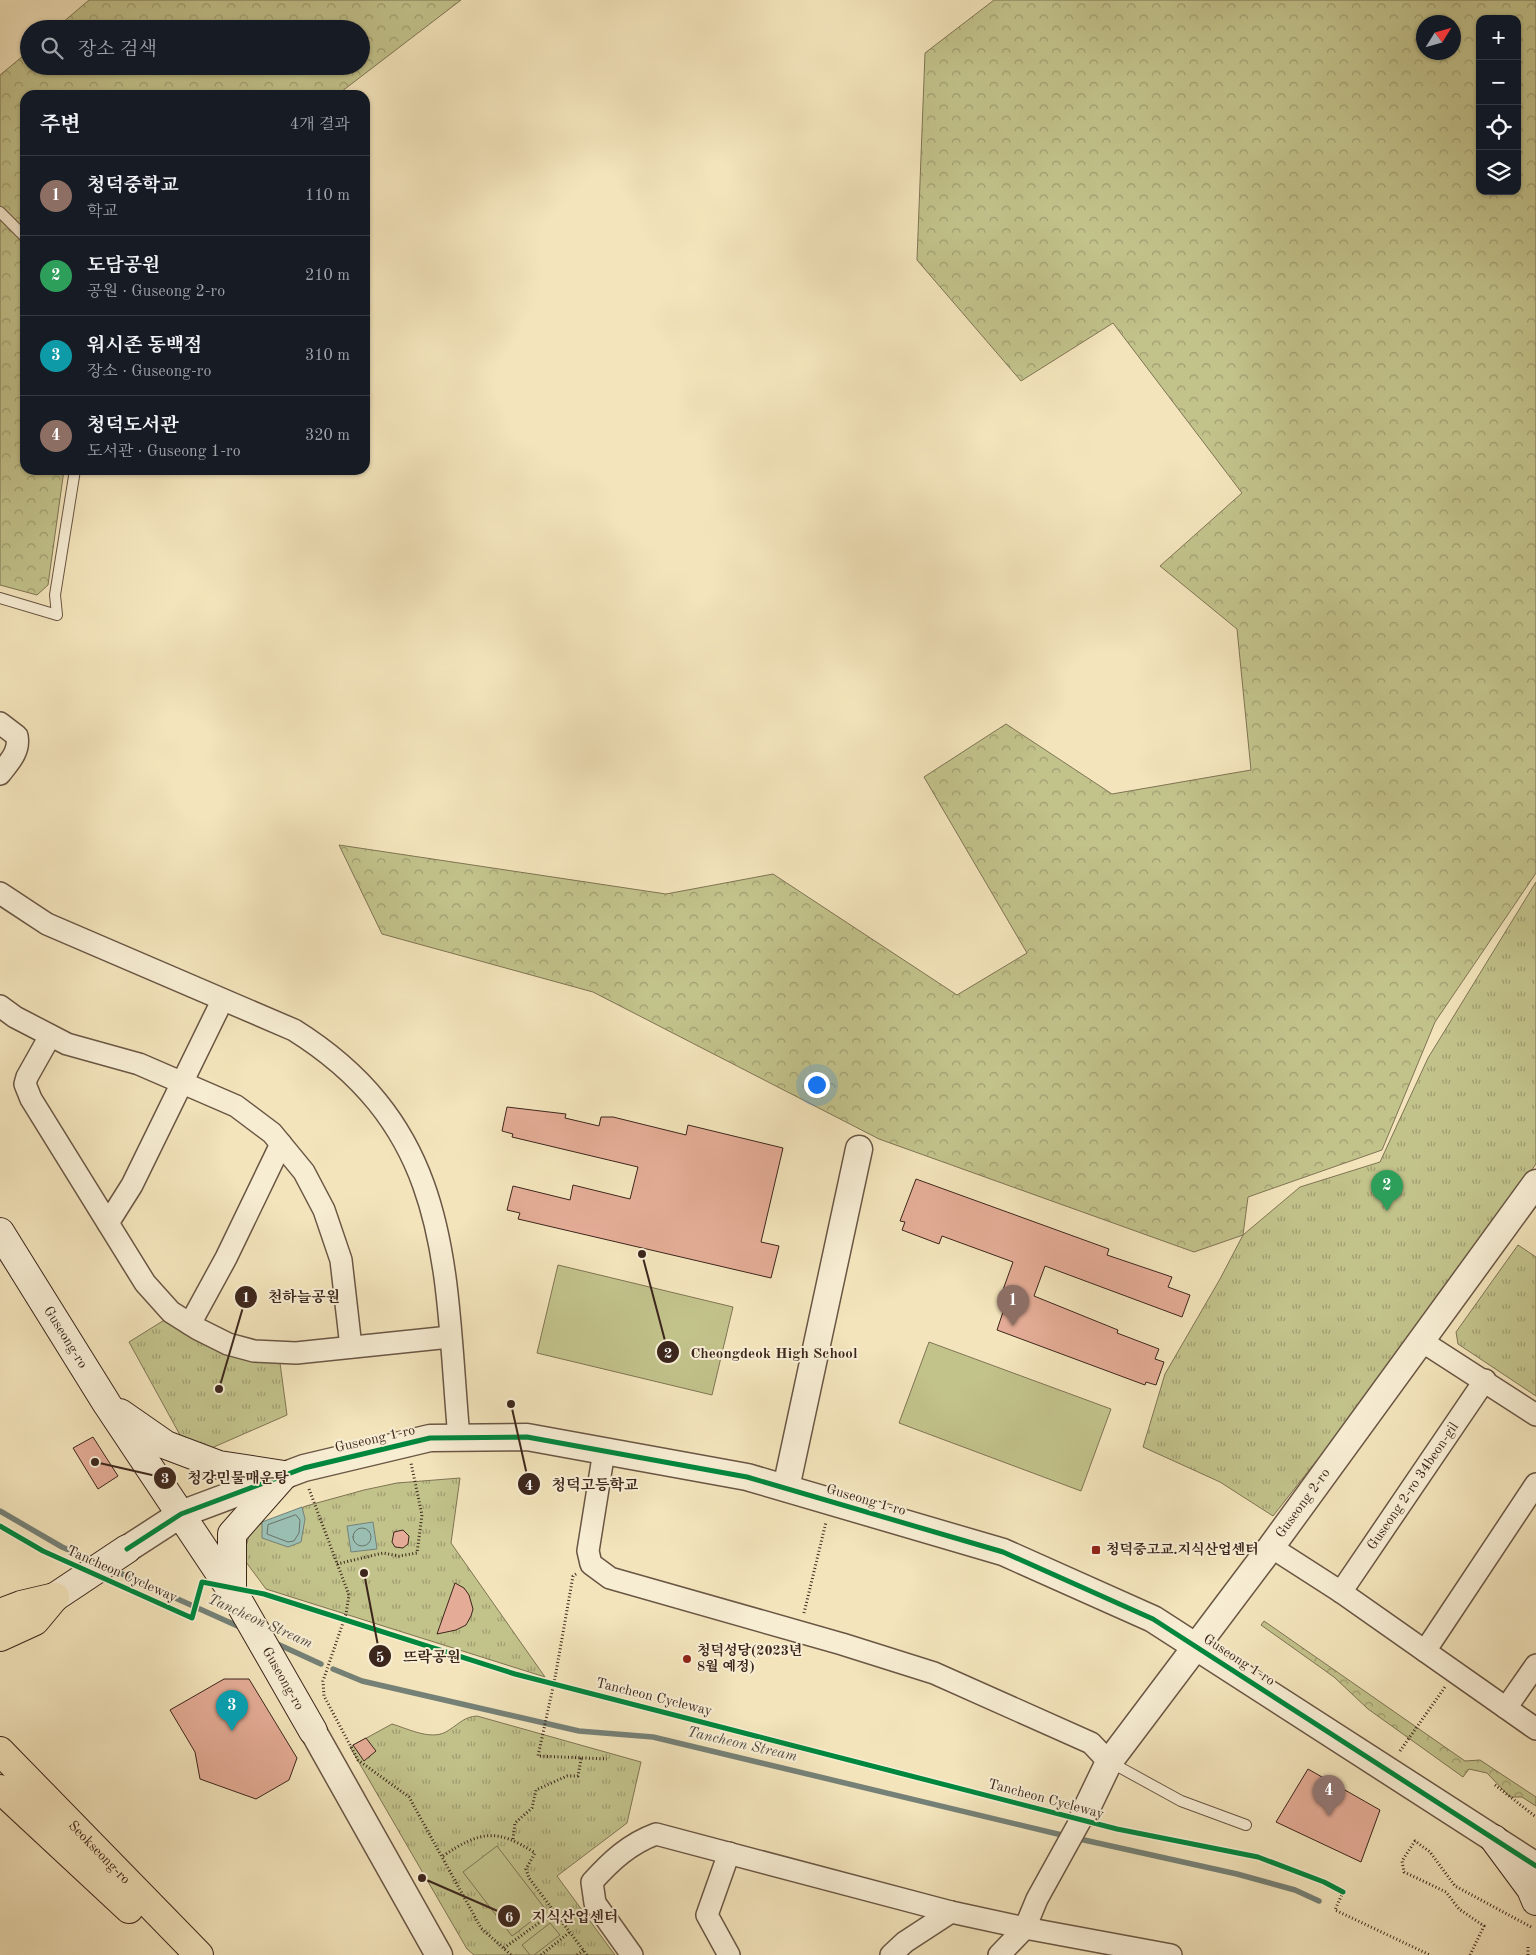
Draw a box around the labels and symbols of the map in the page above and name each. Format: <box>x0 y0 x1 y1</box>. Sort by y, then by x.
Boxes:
north arrow <box>1416 15 1461 60</box>
your location <box>804 1072 830 1098</box>
pin: 2 <box>1371 1170 1403 1211</box>
callout: 천하늘공원 <box>233 1282 351 1312</box>
pin: 1 <box>997 1285 1029 1326</box>
text: 천하늘공원 <box>268 1288 340 1306</box>
text: 1 <box>242 1291 250 1306</box>
street label: Guseong-ro <box>41 1304 90 1371</box>
callout: Cheongdeok High School <box>655 1337 867 1367</box>
text: 2 <box>664 1347 672 1362</box>
text: Cheongdeok High School <box>690 1347 858 1362</box>
street label: Guseong 2-ro 34beon-gil <box>1365 1420 1461 1552</box>
street label: Guseong 1-ro <box>333 1423 417 1455</box>
callout: 청강민물매운탕 <box>153 1463 299 1493</box>
street label: Guseong 2-ro <box>1273 1466 1333 1541</box>
text: 청강민물매운탕 <box>187 1469 289 1487</box>
callout: 청덕고등학교 <box>517 1469 649 1499</box>
text: 3 <box>161 1472 169 1487</box>
text: 청덕고등학교 <box>552 1476 639 1494</box>
text: 4 <box>525 1479 533 1494</box>
street label: Guseong 1-ro <box>825 1482 907 1518</box>
place label: 청덕중고교.지식산업센터 <box>1106 1541 1259 1557</box>
street label: Tancheon Cycleway <box>65 1543 180 1605</box>
marker: 청덕중고교.지식산업센터 <box>1090 1544 1102 1556</box>
water label: Tancheon Stream <box>205 1592 315 1652</box>
street label: Guseong 1-ro <box>1201 1632 1277 1688</box>
callout: 뜨락공원 <box>368 1641 471 1671</box>
place label: 청덕성당(2023년 8월 예정) <box>697 1642 802 1674</box>
street label: Guseong-ro <box>260 1645 307 1713</box>
text: 뜨락공원 <box>403 1648 461 1666</box>
text: 5 <box>376 1651 384 1666</box>
marker: 청덕성당(2023년 8월 예정) <box>681 1653 693 1665</box>
street label: Tancheon Cycleway <box>594 1676 714 1718</box>
pin: 3 <box>216 1690 248 1731</box>
water label: Tancheon Stream <box>685 1725 799 1765</box>
pin: 4 <box>1313 1775 1345 1816</box>
street label: Tancheon Cycleway <box>987 1777 1106 1821</box>
street label: Seokseong-ro <box>66 1818 133 1887</box>
callout: 지식산업센터 <box>496 1901 628 1931</box>
text: 지식산업센터 <box>532 1908 618 1926</box>
text: 6 <box>505 1911 514 1926</box>

